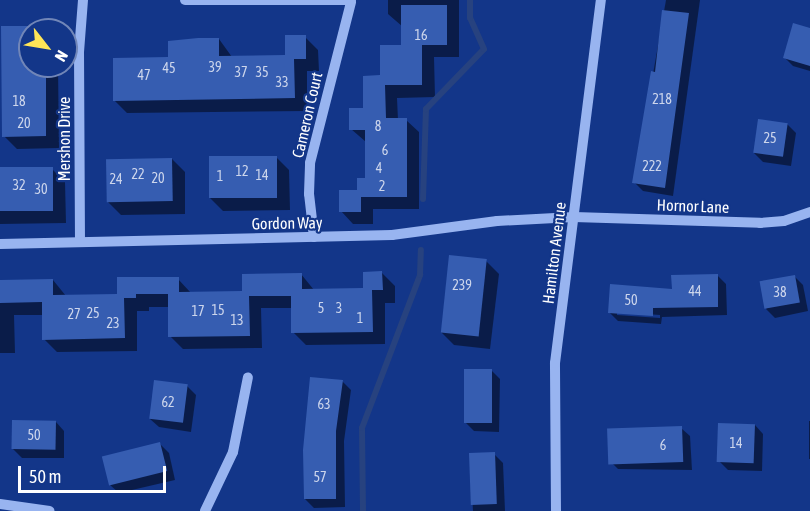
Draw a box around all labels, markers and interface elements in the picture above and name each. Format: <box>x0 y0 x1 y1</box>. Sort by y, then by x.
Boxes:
north arrow <box>18 18 78 78</box>
house number: 16 <box>414 27 428 43</box>
text: N <box>52 48 72 65</box>
house number: 39 <box>208 59 222 75</box>
house number: 45 <box>162 60 176 76</box>
house number: 37 <box>234 64 248 80</box>
house number: 35 <box>255 64 269 80</box>
house number: 47 <box>137 67 151 83</box>
street label: Cameron Court <box>288 70 326 160</box>
house number: 33 <box>275 74 289 90</box>
house number: 218 <box>652 91 672 107</box>
house number: 18 <box>12 93 26 109</box>
street label: Mershon Drive <box>54 97 74 181</box>
house number: 20 <box>17 115 31 131</box>
house number: 8 <box>375 118 381 134</box>
house number: 25 <box>763 130 777 146</box>
house number: 6 <box>382 142 388 158</box>
house number: 222 <box>642 158 662 174</box>
house number: 4 <box>376 160 382 176</box>
house number: 12 <box>235 163 249 179</box>
house number: 22 <box>131 166 145 182</box>
house number: 14 <box>255 167 269 183</box>
house number: 1 <box>217 168 223 184</box>
house number: 20 <box>151 170 165 186</box>
house number: 24 <box>109 171 123 187</box>
house number: 32 <box>12 177 26 193</box>
house number: 2 <box>379 178 385 194</box>
house number: 30 <box>34 181 48 197</box>
street label: Hornor Lane <box>656 195 730 217</box>
street label: Hamilton Avenue <box>538 201 570 305</box>
street label: Gordon Way <box>251 213 323 233</box>
house number: 239 <box>452 277 472 293</box>
house number: 44 <box>688 283 702 299</box>
house number: 38 <box>773 284 787 300</box>
house number: 50 <box>624 292 638 308</box>
house number: 5 <box>318 300 324 316</box>
house number: 3 <box>336 300 342 316</box>
house number: 15 <box>211 302 225 318</box>
house number: 17 <box>191 303 205 319</box>
house number: 25 <box>86 305 100 321</box>
house number: 27 <box>67 306 81 322</box>
house number: 1 <box>357 310 363 326</box>
house number: 13 <box>230 312 244 328</box>
house number: 23 <box>106 315 120 331</box>
house number: 62 <box>161 394 175 410</box>
house number: 63 <box>317 396 331 412</box>
house number: 50 <box>27 427 41 443</box>
house number: 14 <box>729 435 743 451</box>
house number: 6 <box>660 437 666 453</box>
scale bar <box>21 454 170 492</box>
text: 50 m <box>29 466 61 487</box>
house number: 57 <box>313 469 327 485</box>

